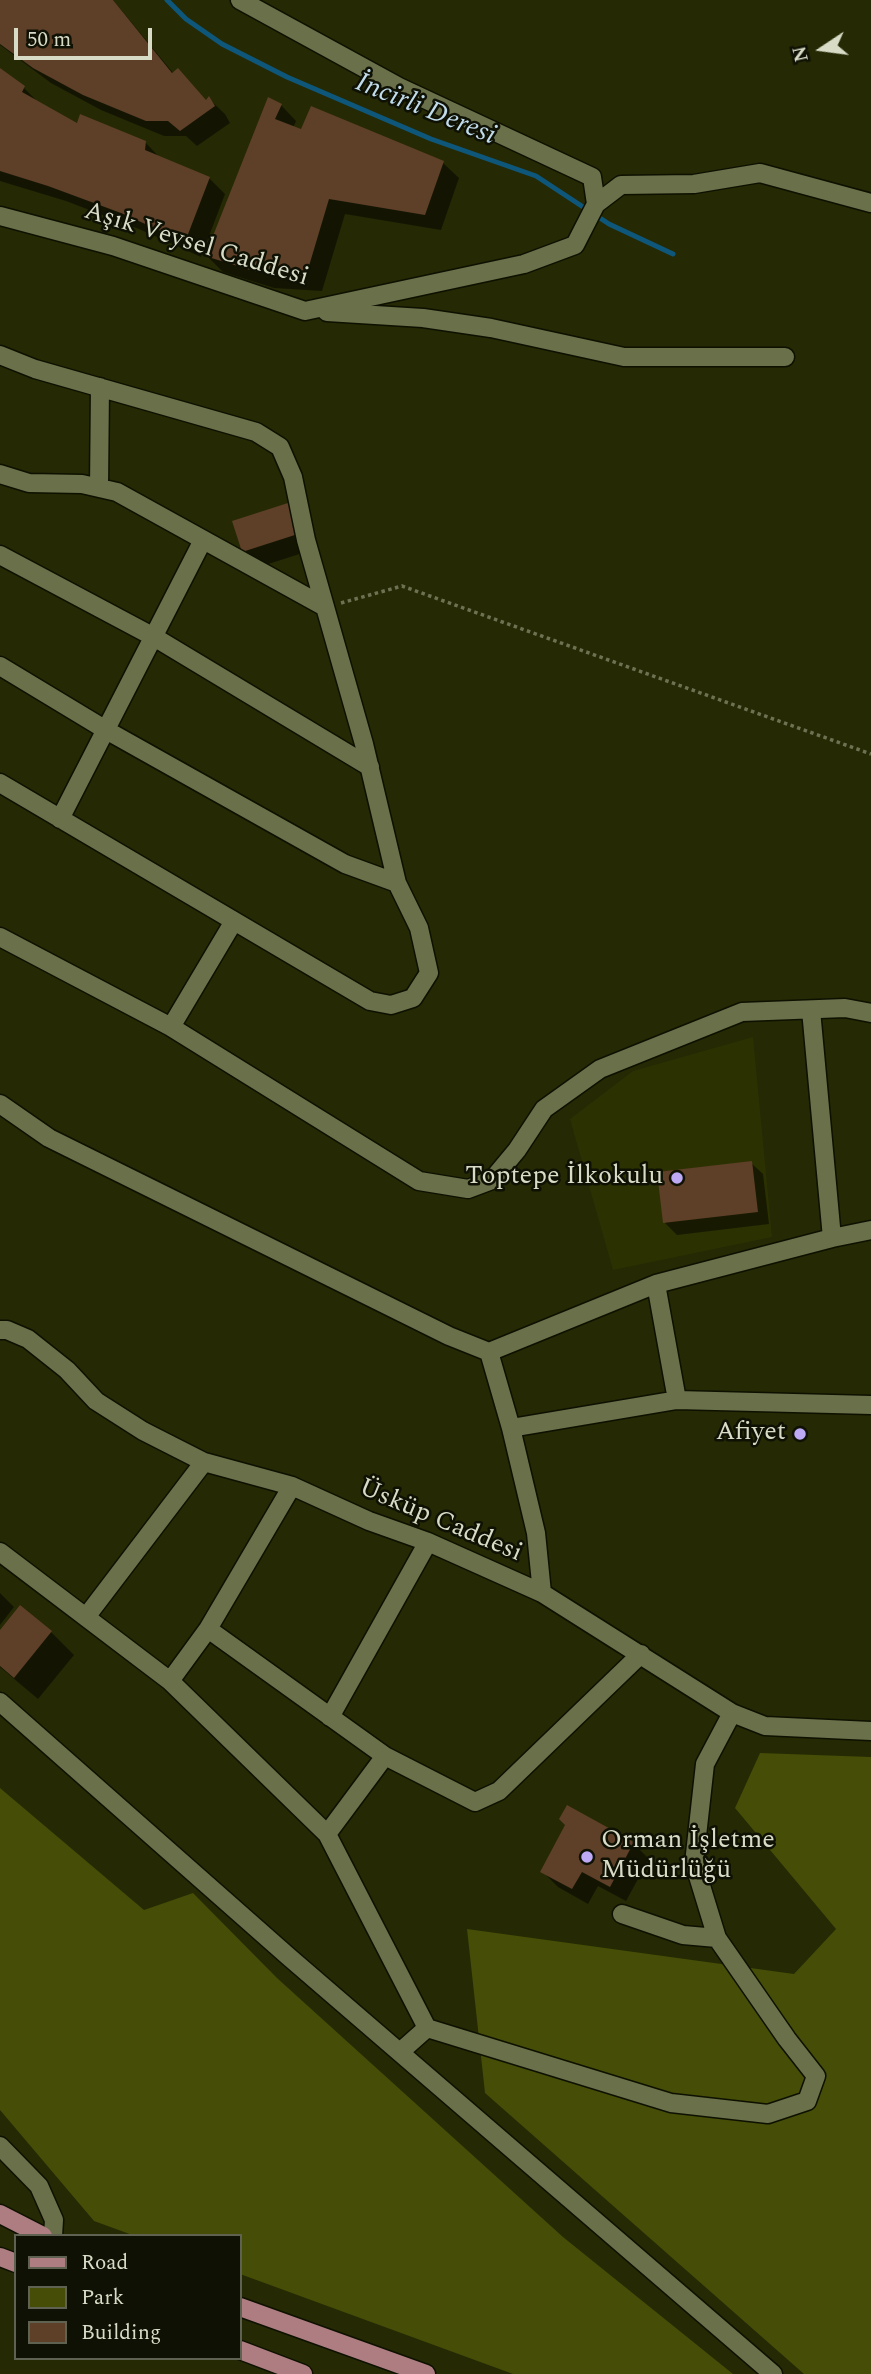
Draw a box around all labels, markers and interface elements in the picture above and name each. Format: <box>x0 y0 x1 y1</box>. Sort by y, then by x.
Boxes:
scale bar <box>18 14 156 58</box>
north arrow <box>787 14 857 84</box>
text: 50 m <box>27 24 71 56</box>
text: N <box>785 43 817 65</box>
water label: İncirli Deresi <box>350 68 500 154</box>
street label: Aşık Veysel Caddesi <box>80 197 312 295</box>
place label: Toptepe İlkokulu <box>465 1162 663 1194</box>
marker: Toptepe İlkokulu <box>669 1170 685 1186</box>
place label: Afiyet <box>716 1418 786 1450</box>
marker: Afiyet <box>792 1426 808 1442</box>
street label: Üsküp Caddesi <box>354 1474 526 1570</box>
place label: Orman İşletme Müdürlüğü <box>601 1826 775 1888</box>
marker: Orman İşletme Müdürlüğü <box>579 1849 595 1865</box>
legend <box>14 2234 242 2360</box>
text: Road <box>81 2247 128 2279</box>
text: Park <box>81 2282 124 2314</box>
text: Building <box>81 2317 161 2349</box>

